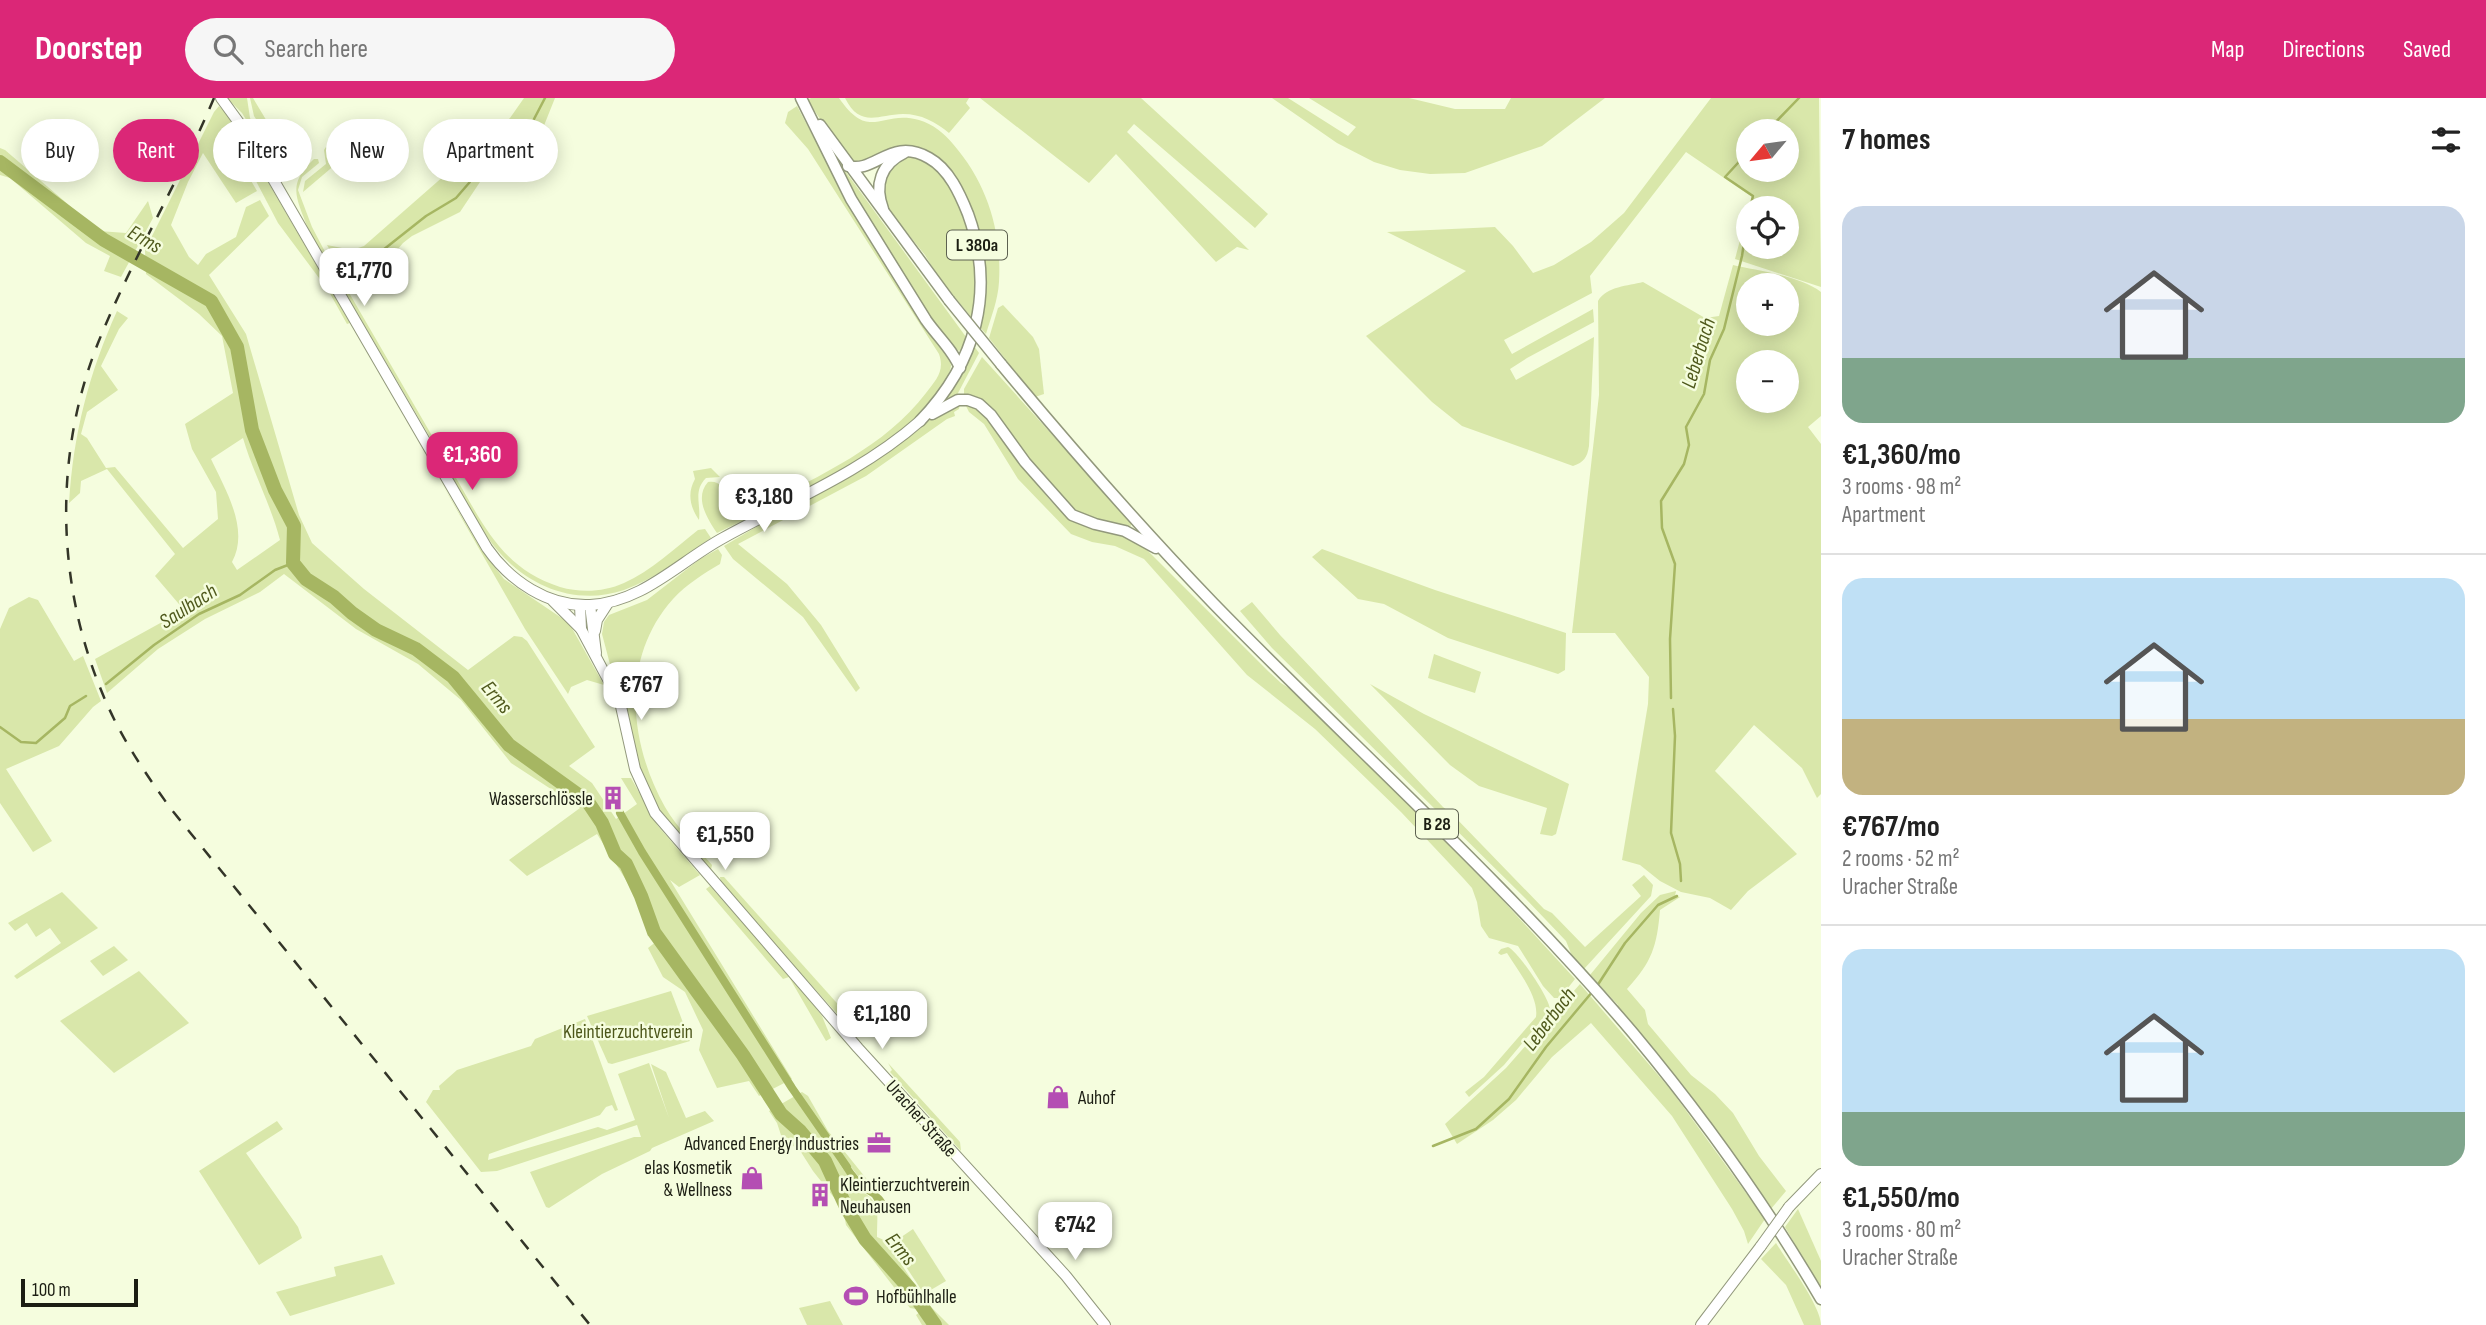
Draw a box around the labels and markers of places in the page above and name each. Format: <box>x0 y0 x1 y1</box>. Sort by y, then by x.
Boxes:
pin: €1,770 <box>307 248 421 308</box>
pin: €1,360 <box>415 432 529 492</box>
pin: €3,180 <box>707 474 821 534</box>
pin: €767 <box>600 662 682 722</box>
building icon: Wasserschlössle <box>599 784 627 812</box>
place label: Wasserschlössle <box>489 788 593 811</box>
pin: €1,550 <box>668 812 782 872</box>
pin: €1,180 <box>825 992 939 1051</box>
shop icon: Auhof <box>1044 1083 1072 1111</box>
place label: Auhof <box>1077 1087 1116 1110</box>
office icon: Advanced Energy Industries <box>865 1129 893 1157</box>
place label: Advanced Energy Industries <box>684 1133 859 1156</box>
place label: elas Kosmetik & Wellness <box>644 1157 733 1202</box>
shop icon: elas Kosmetik & Wellness <box>738 1164 766 1192</box>
place label: Kleintierzuchtverein Neuhausen <box>840 1174 970 1219</box>
building icon: Kleintierzuchtverein Neuhausen <box>806 1181 834 1209</box>
pin: €742 <box>1034 1202 1116 1262</box>
sports icon: Hofbühlhalle <box>842 1282 870 1310</box>
place label: Hofbühlhalle <box>876 1286 957 1309</box>

